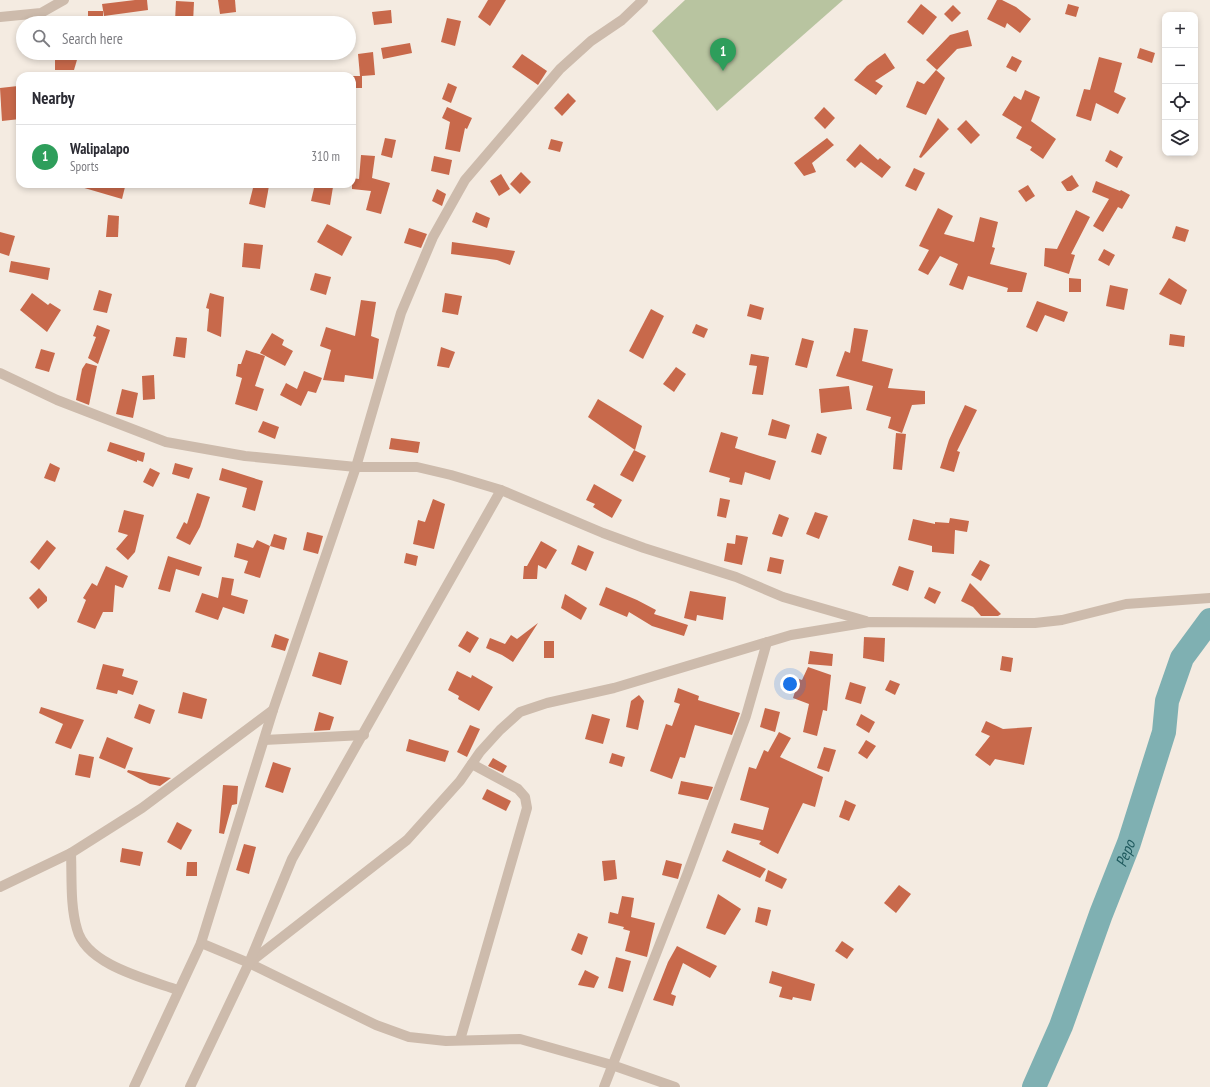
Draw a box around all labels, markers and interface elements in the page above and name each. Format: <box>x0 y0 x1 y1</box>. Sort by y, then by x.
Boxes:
map controls <box>1162 12 1198 156</box>
button: + <box>1162 12 1198 48</box>
search box <box>16 16 356 60</box>
icon: search <box>30 27 52 49</box>
text: Search here <box>62 29 123 48</box>
pin: 1 <box>710 38 736 71</box>
button: − <box>1162 48 1198 84</box>
button: locate <box>1162 84 1198 120</box>
text: Nearby <box>32 87 75 109</box>
button: layers <box>1162 120 1198 156</box>
text: Walipalapo <box>70 139 129 158</box>
text: 1 <box>42 148 48 165</box>
text: 310 m <box>311 148 340 165</box>
text: Sports <box>70 158 99 175</box>
your location <box>780 674 800 694</box>
water label: Pepo <box>1111 836 1140 870</box>

